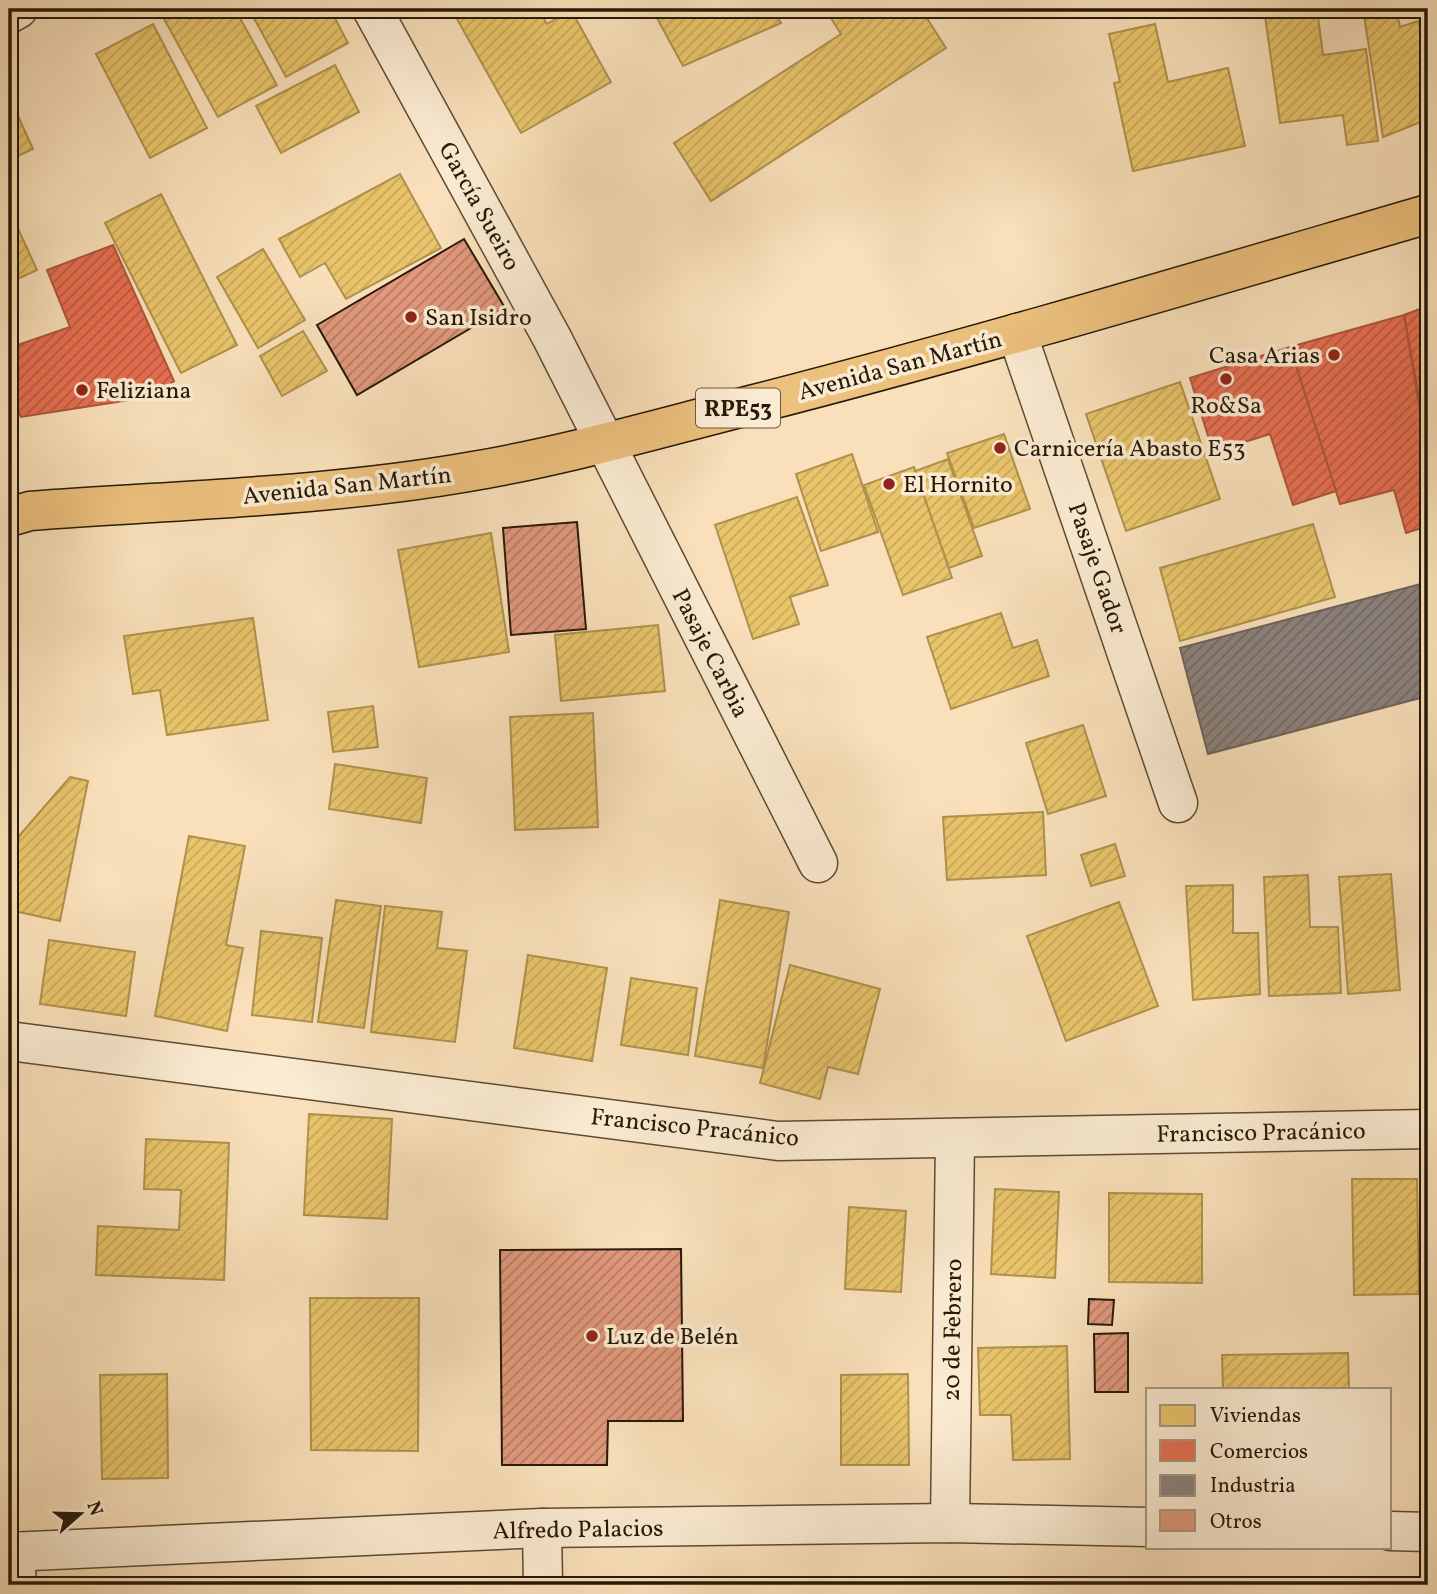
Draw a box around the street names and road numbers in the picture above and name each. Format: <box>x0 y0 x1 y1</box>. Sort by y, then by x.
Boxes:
street label: García Sueiro <box>429 136 528 278</box>
street label: Avenida San Martín <box>795 323 1006 410</box>
road number: RPE53 <box>696 388 780 428</box>
street label: Avenida San Martín <box>241 459 453 515</box>
street label: Pasaje Gador <box>1058 498 1134 639</box>
street label: Pasaje Carbia <box>662 583 756 724</box>
street label: Francisco Pracánico <box>589 1101 801 1157</box>
street label: Francisco Pracánico <box>1156 1115 1366 1153</box>
street label: 20 de Febrero <box>936 1258 972 1402</box>
street label: Alfredo Palacios <box>492 1513 664 1549</box>

